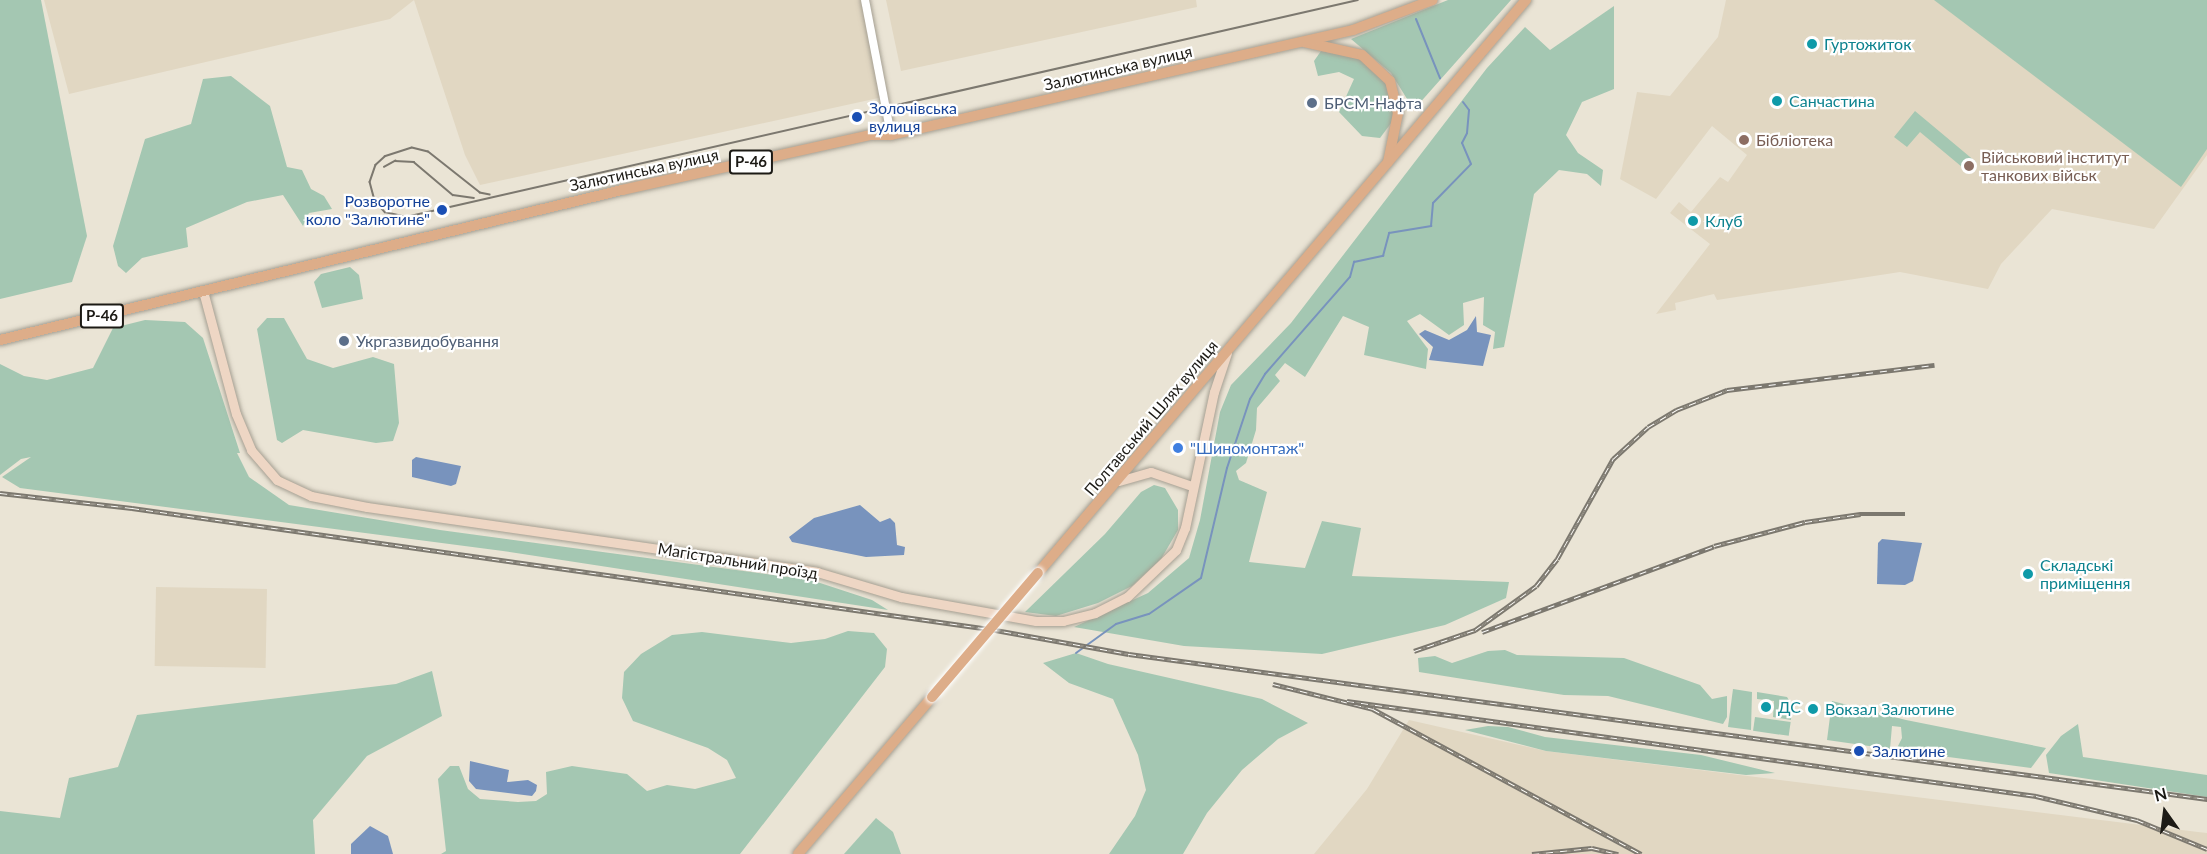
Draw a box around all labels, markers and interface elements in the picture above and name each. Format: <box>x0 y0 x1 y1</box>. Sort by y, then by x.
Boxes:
place label: Гуртожиток <box>1824 34 1911 54</box>
marker: Гуртожиток <box>1805 37 1819 51</box>
street label: Залютинська вулиця <box>1042 42 1194 94</box>
place label: Санчастина <box>1789 91 1875 111</box>
place label: БРСМ-Нафта <box>1324 93 1422 113</box>
marker: Санчастина <box>1770 94 1784 108</box>
marker: БРСМ-Нафта <box>1305 96 1319 110</box>
place label: Золочівська вулиця <box>869 98 957 136</box>
marker: Золочівська вулиця <box>850 110 864 124</box>
place label: Бібліотека <box>1756 130 1833 150</box>
marker: Бібліотека <box>1737 133 1751 147</box>
street label: Залютинська вулиця <box>568 145 720 195</box>
place label: Військовий інститут танкових військ <box>1981 147 2129 185</box>
road number: Р-46 <box>728 150 774 174</box>
marker: Військовий інститут танкових військ <box>1962 159 1976 173</box>
place label: Розворотне коло "Залютине" <box>306 191 430 229</box>
marker: Розворотне коло "Залютине" <box>435 203 449 217</box>
place label: Клуб <box>1705 211 1743 231</box>
marker: Клуб <box>1686 214 1700 228</box>
road number: Р-46 <box>80 304 124 328</box>
place label: Укргазвидобування <box>356 331 499 351</box>
marker: Укргазвидобування <box>337 334 351 348</box>
street label: Полтавський Шлях вулиця <box>1080 336 1222 500</box>
place label: "Шиномонтаж" <box>1190 438 1304 458</box>
marker: "Шиномонтаж" <box>1171 441 1185 455</box>
street label: Магістральний проїзд <box>656 539 820 583</box>
place label: Складські приміщення <box>2040 555 2130 593</box>
marker: Складські приміщення <box>2021 567 2035 581</box>
place label: ДС <box>1778 697 1801 717</box>
place label: Вокзал Залютине <box>1825 699 1955 719</box>
marker: ДС <box>1759 700 1773 714</box>
marker: Вокзал Залютине <box>1806 702 1820 716</box>
place label: Залютине <box>1872 741 1945 761</box>
marker: Залютине <box>1850 742 1868 760</box>
north arrow <box>2135 782 2195 842</box>
text: N <box>2152 783 2169 805</box>

